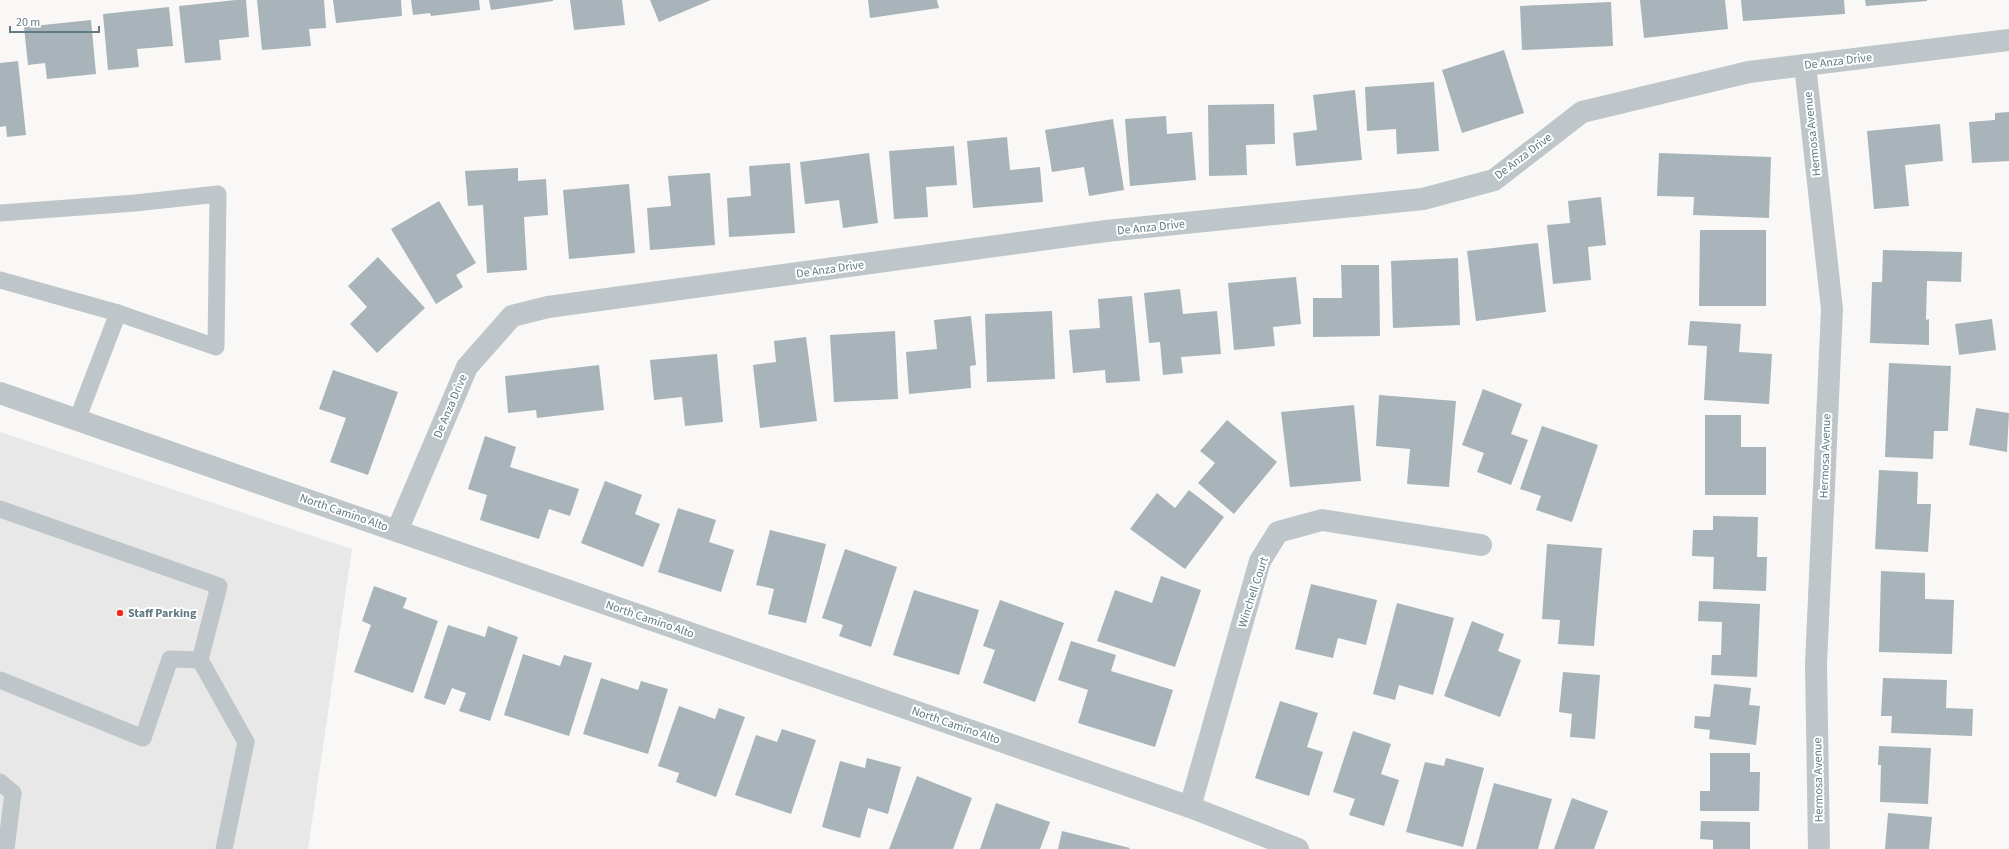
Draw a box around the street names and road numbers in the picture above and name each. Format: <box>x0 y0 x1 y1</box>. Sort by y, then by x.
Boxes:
street label: De Anza Drive <box>1803 49 1873 74</box>
street label: Hermosa Avenue <box>1800 91 1825 177</box>
street label: De Anza Drive <box>1491 129 1556 184</box>
street label: De Anza Drive <box>1116 215 1186 240</box>
street label: De Anza Drive <box>795 256 865 283</box>
street label: De Anza Drive <box>429 371 472 441</box>
street label: Hermosa Avenue <box>1816 413 1835 499</box>
street label: North Camino Alto <box>297 489 390 536</box>
street label: Winchell Court <box>1234 555 1273 630</box>
street label: North Camino Alto <box>603 596 696 643</box>
street label: North Camino Alto <box>909 702 1002 749</box>
street label: Hermosa Avenue <box>1809 737 1828 823</box>

